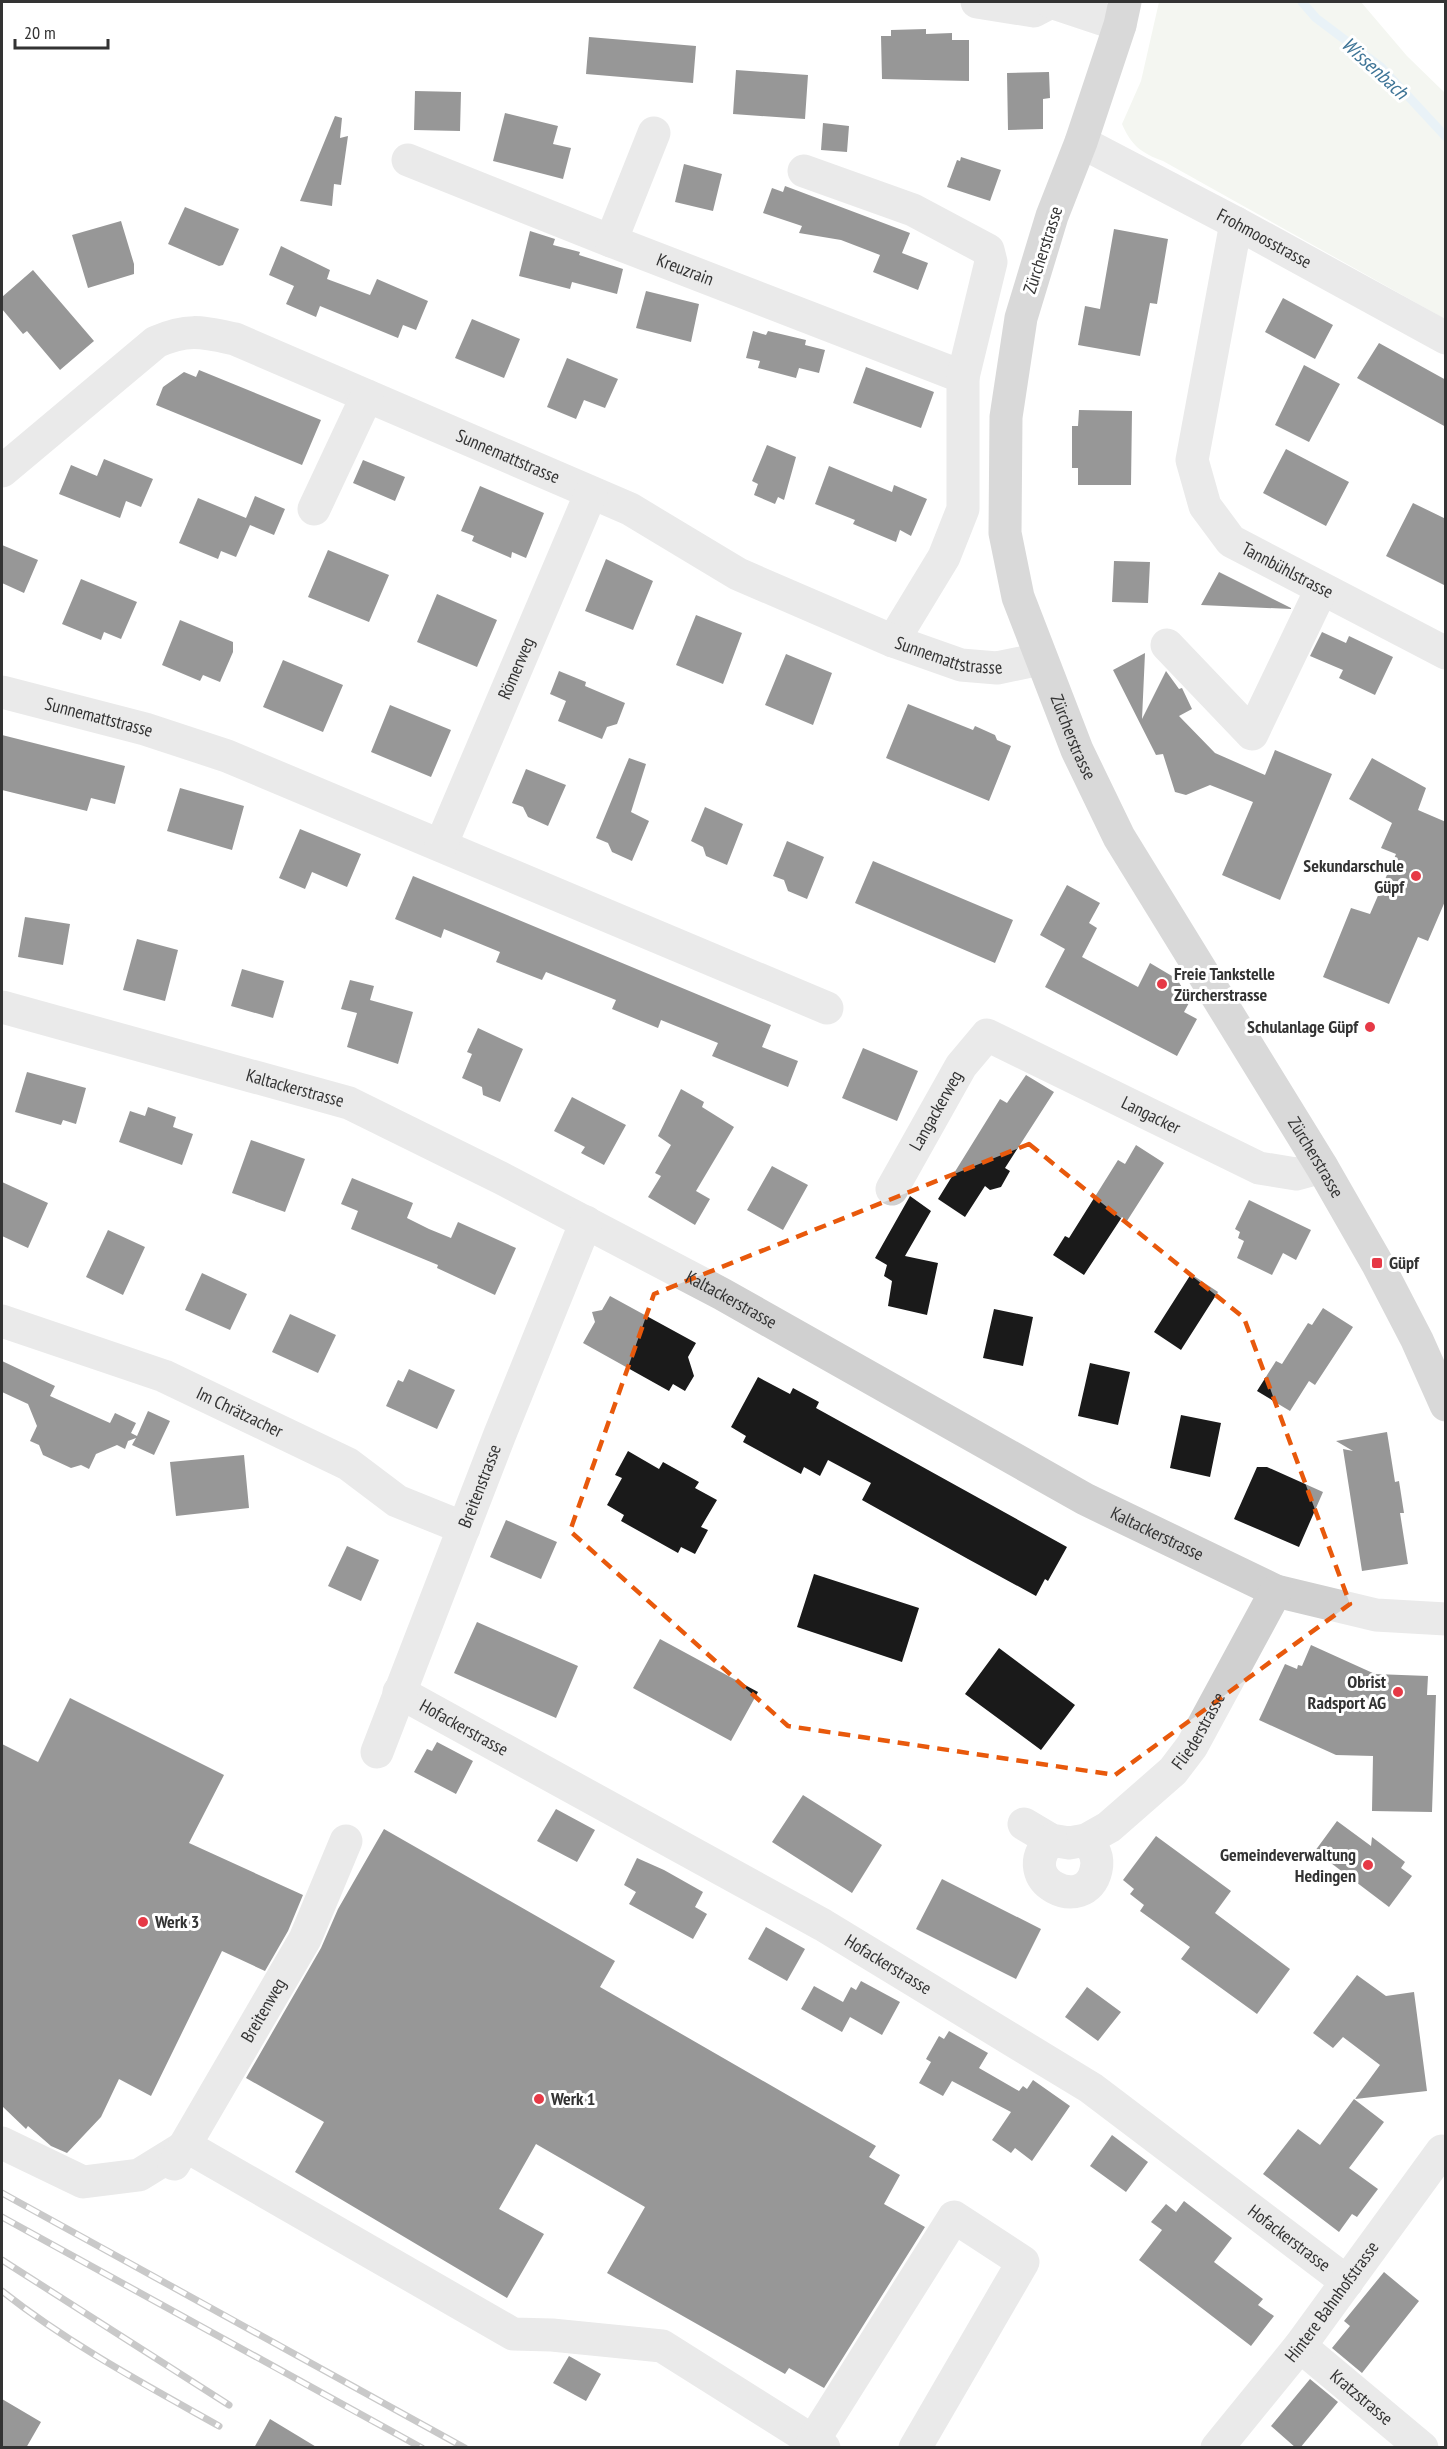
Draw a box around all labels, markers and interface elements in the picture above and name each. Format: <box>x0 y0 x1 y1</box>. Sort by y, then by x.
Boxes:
scale bar <box>15 12 108 50</box>
text: 20 m <box>24 21 56 44</box>
water label: Wissenbach <box>1336 31 1415 106</box>
street label: Zürcherstrasse <box>1018 203 1067 296</box>
street label: Frohmoosstrasse <box>1213 203 1316 273</box>
street label: Kreuzrain <box>654 248 717 291</box>
street label: Sunnemattstrasse <box>453 424 563 488</box>
street label: Tannbühlstrasse <box>1238 537 1337 603</box>
street label: Sunnemattstrasse <box>892 631 1004 679</box>
street label: Römerweg <box>492 634 539 703</box>
street label: Zürcherstrasse <box>1046 691 1102 783</box>
street label: Sunnemattstrasse <box>43 692 156 742</box>
place label: Sekundarschule Güpf <box>1303 854 1405 898</box>
marker: Sekundarschule Güpf <box>1409 869 1423 883</box>
place label: Freie Tankstelle Zürcherstrasse <box>1174 962 1275 1006</box>
marker: Freie Tankstelle Zürcherstrasse <box>1155 977 1169 991</box>
place label: Schulanlage Güpf <box>1247 1015 1359 1038</box>
marker: Schulanlage Güpf <box>1363 1020 1377 1034</box>
street label: Kaltackerstrasse <box>244 1063 347 1112</box>
street label: Langackerweg <box>904 1066 967 1154</box>
street label: Langacker <box>1118 1091 1185 1139</box>
street label: Zürcherstrasse <box>1283 1113 1349 1202</box>
place label: Güpf <box>1389 1251 1420 1274</box>
marker: Güpf <box>1370 1256 1384 1270</box>
street label: Kaltackerstrasse <box>682 1265 781 1334</box>
street label: Im Chrätzacher <box>193 1381 287 1442</box>
street label: Breitenstrasse <box>453 1441 506 1531</box>
street label: Kaltackerstrasse <box>1107 1501 1208 1565</box>
place label: Obrist Radsport AG <box>1308 1670 1387 1714</box>
marker: Obrist Radsport AG <box>1391 1685 1405 1699</box>
street label: Fliederstrasse <box>1166 1688 1230 1774</box>
street label: Hofackerstrasse <box>416 1694 512 1761</box>
place label: Gemeindeverwaltung Hedingen <box>1220 1843 1356 1887</box>
marker: Gemeindeverwaltung Hedingen <box>1361 1858 1375 1872</box>
place label: Werk 3 <box>154 1910 199 1933</box>
marker: Werk 3 <box>136 1915 150 1929</box>
street label: Hofackerstrasse <box>841 1929 936 1999</box>
street label: Breitenweg <box>235 1974 291 2046</box>
place label: Werk 1 <box>550 2087 595 2110</box>
marker: Werk 1 <box>532 2092 546 2106</box>
street label: Hofackerstrasse <box>1244 2199 1335 2276</box>
street label: Hintere Bahnhofstrasse <box>1280 2237 1383 2367</box>
street label: Kratzstrasse <box>1326 2364 1398 2430</box>

